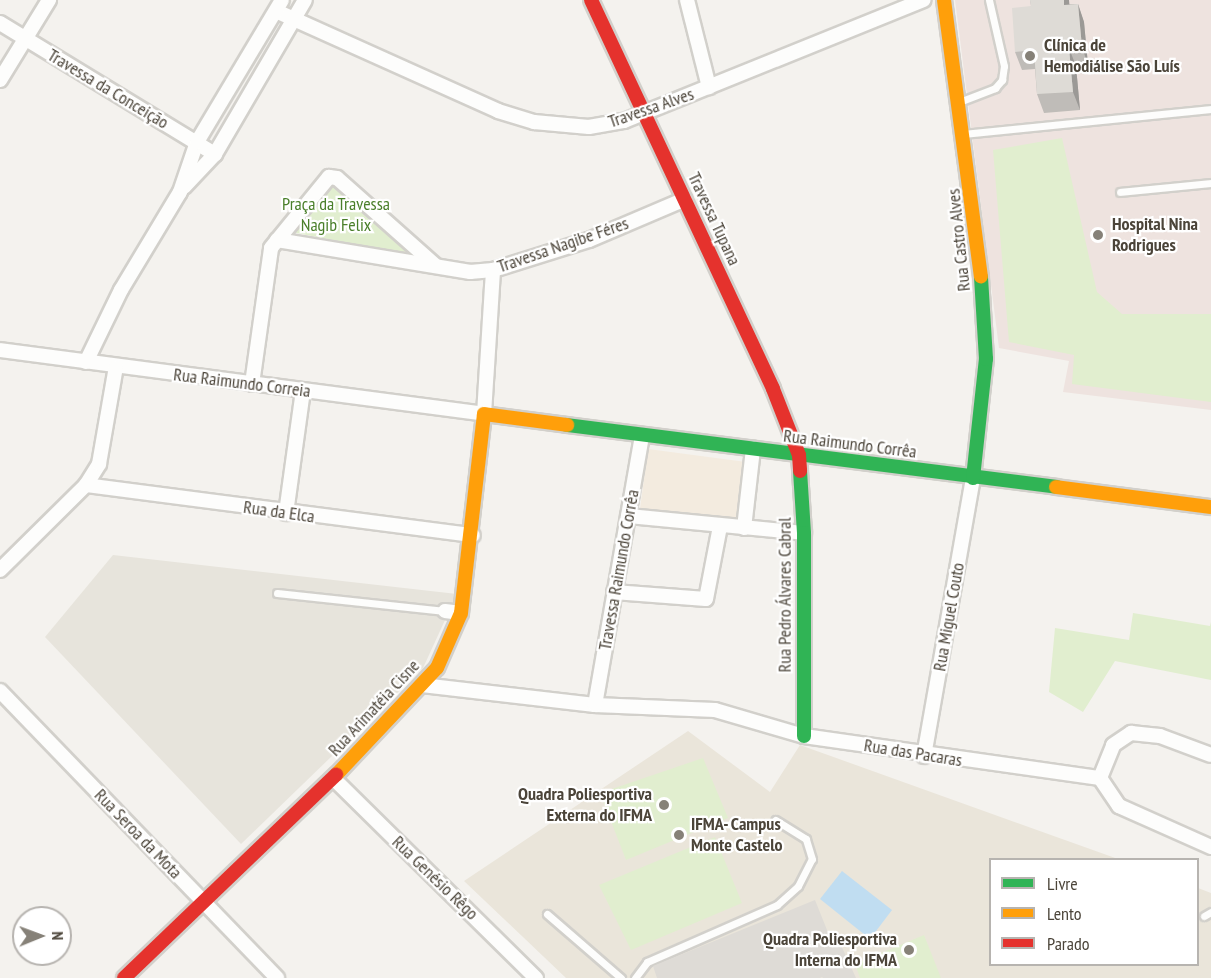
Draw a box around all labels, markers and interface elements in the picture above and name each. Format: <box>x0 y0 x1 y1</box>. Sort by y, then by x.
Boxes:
place label: Clínica de Hemodiálise São Luís <box>1044 35 1180 78</box>
street label: Travessa da Conceição <box>44 44 172 134</box>
marker: Clínica de Hemodiálise São Luís <box>1021 47 1039 65</box>
street label: Travessa Alves <box>605 83 697 133</box>
street label: Travessa Tupana <box>683 169 745 269</box>
street label: Rua Castro Alves <box>943 187 975 293</box>
park label: Praça da Travessa Nagib Felix <box>282 194 390 236</box>
street label: Travessa Nagibe Féres <box>495 212 631 278</box>
place label: Hospital Nina Rodrigues <box>1112 214 1198 256</box>
marker: Hospital Nina Rodrigues <box>1089 226 1107 244</box>
street label: Rua Raimundo Correia <box>172 364 312 402</box>
street label: Rua Raimundo Corrêa <box>782 425 918 463</box>
street label: Travessa Raimundo Corrêa <box>594 488 644 652</box>
street label: Rua da Elca <box>242 496 316 528</box>
street label: Rua Pedro Álvares Cabral <box>774 517 796 673</box>
street label: Rua Miguel Couto <box>929 561 969 673</box>
street label: Rua Arimatéia Cisne <box>324 655 424 761</box>
street label: Rua das Pacaras <box>862 735 964 771</box>
place label: Quadra Poliesportiva Externa do IFMA <box>518 784 652 826</box>
street label: Rua Seroa da Mota <box>90 785 186 883</box>
marker: Quadra Poliesportiva Externa do IFMA <box>657 798 671 812</box>
place label: IFMA- Campus Monte Castelo <box>691 814 783 856</box>
marker: IFMA- Campus Monte Castelo <box>672 828 686 842</box>
street label: Rua Genésio Rêgo <box>387 832 483 924</box>
legend <box>989 858 1199 966</box>
text: Livre <box>1047 872 1078 895</box>
text: Lento <box>1047 902 1082 925</box>
north arrow <box>12 906 72 966</box>
place label: Quadra Poliesportiva Interna do IFMA <box>763 929 897 972</box>
text: N <box>48 931 68 940</box>
text: Parado <box>1047 932 1090 955</box>
marker: Quadra Poliesportiva Interna do IFMA <box>902 943 916 957</box>

